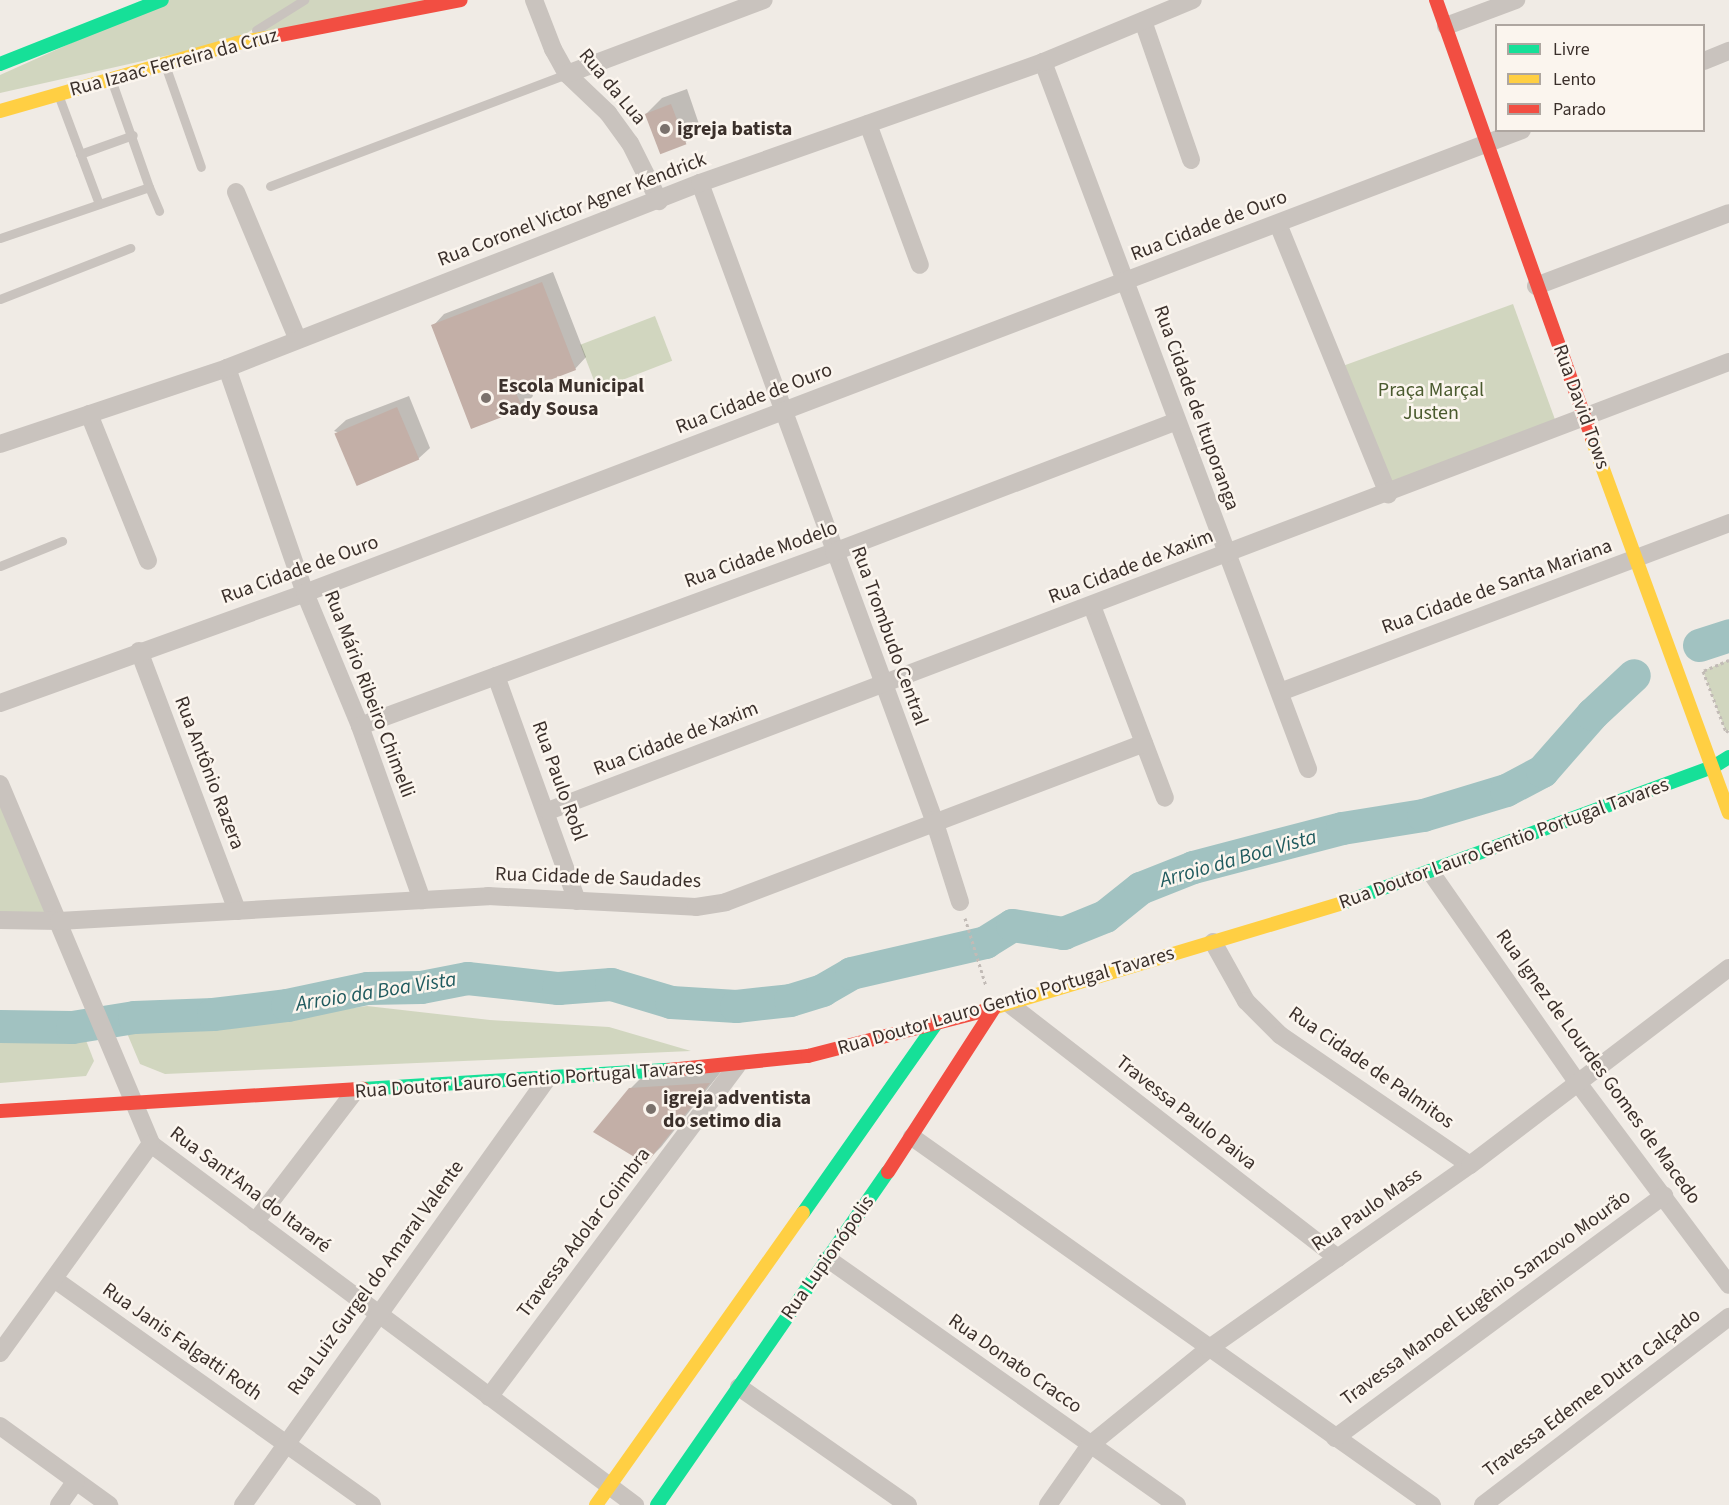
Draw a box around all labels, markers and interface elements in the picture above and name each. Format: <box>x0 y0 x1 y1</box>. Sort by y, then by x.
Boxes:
street label: Rua Izaac Ferreira da Cruz <box>67 24 281 102</box>
legend <box>1495 24 1705 132</box>
text: Livre <box>1553 37 1590 62</box>
street label: Rua da Lua <box>573 44 651 130</box>
text: Lento <box>1553 67 1596 92</box>
text: Parado <box>1553 97 1606 122</box>
place label: igreja batista <box>677 117 792 141</box>
marker: igreja batista <box>658 122 672 136</box>
street label: Rua Coronel Victor Agner Kendrick <box>434 148 710 272</box>
street label: Rua Cidade de Ouro <box>1127 185 1291 267</box>
street label: Rua Cidade de Ituporanga <box>1148 302 1244 514</box>
street label: Rua David Tows <box>1547 341 1615 473</box>
street label: Rua Cidade de Ouro <box>672 358 836 440</box>
place label: Escola Municipal Sady Sousa <box>498 374 644 421</box>
park label: Praça Marçal Justen <box>1378 379 1484 426</box>
marker: Escola Municipal Sady Sousa <box>479 391 493 405</box>
street label: Rua Cidade Modelo <box>681 516 841 594</box>
street label: Rua Cidade de Xaxim <box>1045 525 1217 609</box>
street label: Rua Cidade de Ouro <box>218 530 382 610</box>
street label: Rua Cidade de Santa Mariana <box>1378 534 1616 640</box>
street label: Rua Trombudo Central <box>845 543 933 729</box>
street label: Rua Mário Ribeiro Chimelli <box>318 587 420 801</box>
street label: Rua Antônio Razera <box>169 693 249 853</box>
street label: Rua Cidade de Xaxim <box>590 697 762 781</box>
street label: Rua Paulo Robl <box>526 718 592 844</box>
street label: Rua Doutor Lauro Gentio Portugal Tavares <box>1336 773 1672 915</box>
water label: Arroio da Boa Vista <box>1157 824 1319 892</box>
street label: Rua Cidade de Saudades <box>495 862 701 894</box>
street label: Rua Ignez de Lourdes Gomes de Macedo <box>1490 925 1706 1209</box>
street label: Rua Doutor Lauro Gentio Portugal Tavares <box>835 941 1177 1061</box>
water label: Arroio da Boa Vista <box>294 966 458 1016</box>
street label: Rua Cidade de Palmitos <box>1284 1002 1458 1134</box>
street label: Travessa Paulo Paiva <box>1111 1051 1261 1175</box>
street label: Rua Doutor Lauro Gentio Portugal Tavares <box>354 1056 704 1104</box>
place label: igreja adventista do setimo dia <box>663 1086 811 1133</box>
marker: igreja adventista do setimo dia <box>644 1102 658 1116</box>
street label: Rua Sant'Ana do Itararé <box>165 1122 335 1258</box>
street label: Travessa Adolar Coimbra <box>512 1143 656 1323</box>
street label: Rua Luiz Gurgel do Amaral Valente <box>283 1156 469 1400</box>
street label: Rua Paulo Mass <box>1307 1163 1427 1257</box>
street label: Travessa Manoel Eugênio Sanzovo Mourão <box>1336 1185 1636 1411</box>
street label: Rua Lupionópolis <box>776 1191 880 1325</box>
street label: Rua Janis Falgatti Roth <box>97 1278 267 1406</box>
street label: Travessa Edemee Dutra Calçado <box>1478 1303 1706 1483</box>
street label: Rua Donato Cracco <box>944 1309 1086 1419</box>

